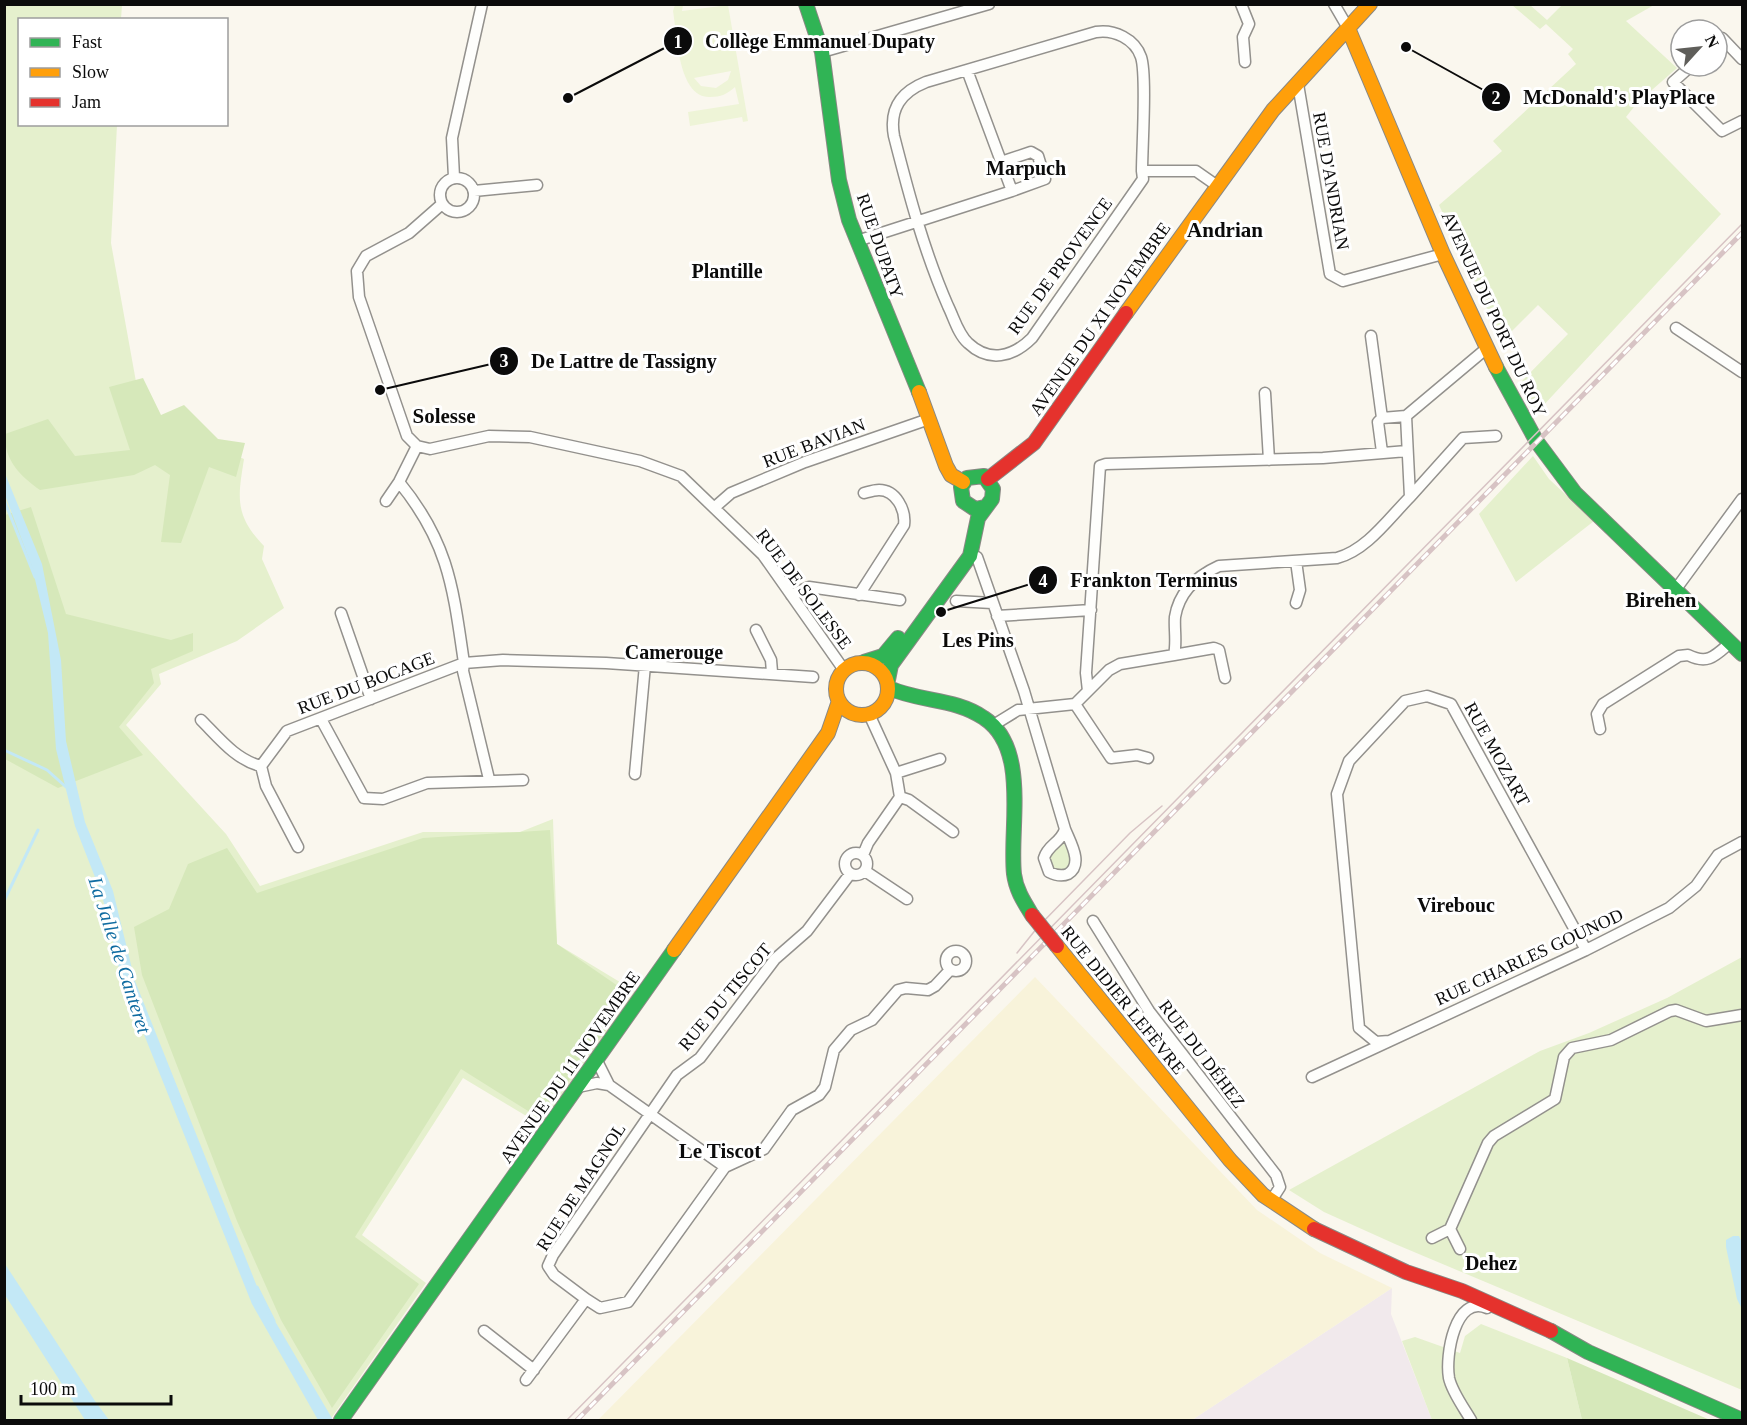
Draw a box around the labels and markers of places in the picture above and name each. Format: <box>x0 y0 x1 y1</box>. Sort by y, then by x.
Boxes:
callout: Collège Emmanuel Dupaty <box>663 22 947 60</box>
callout: McDonald's PlayPlace <box>1481 78 1726 116</box>
callout: De Lattre de Tassigny <box>489 342 729 380</box>
callout: Frankton Terminus <box>1028 561 1250 599</box>

